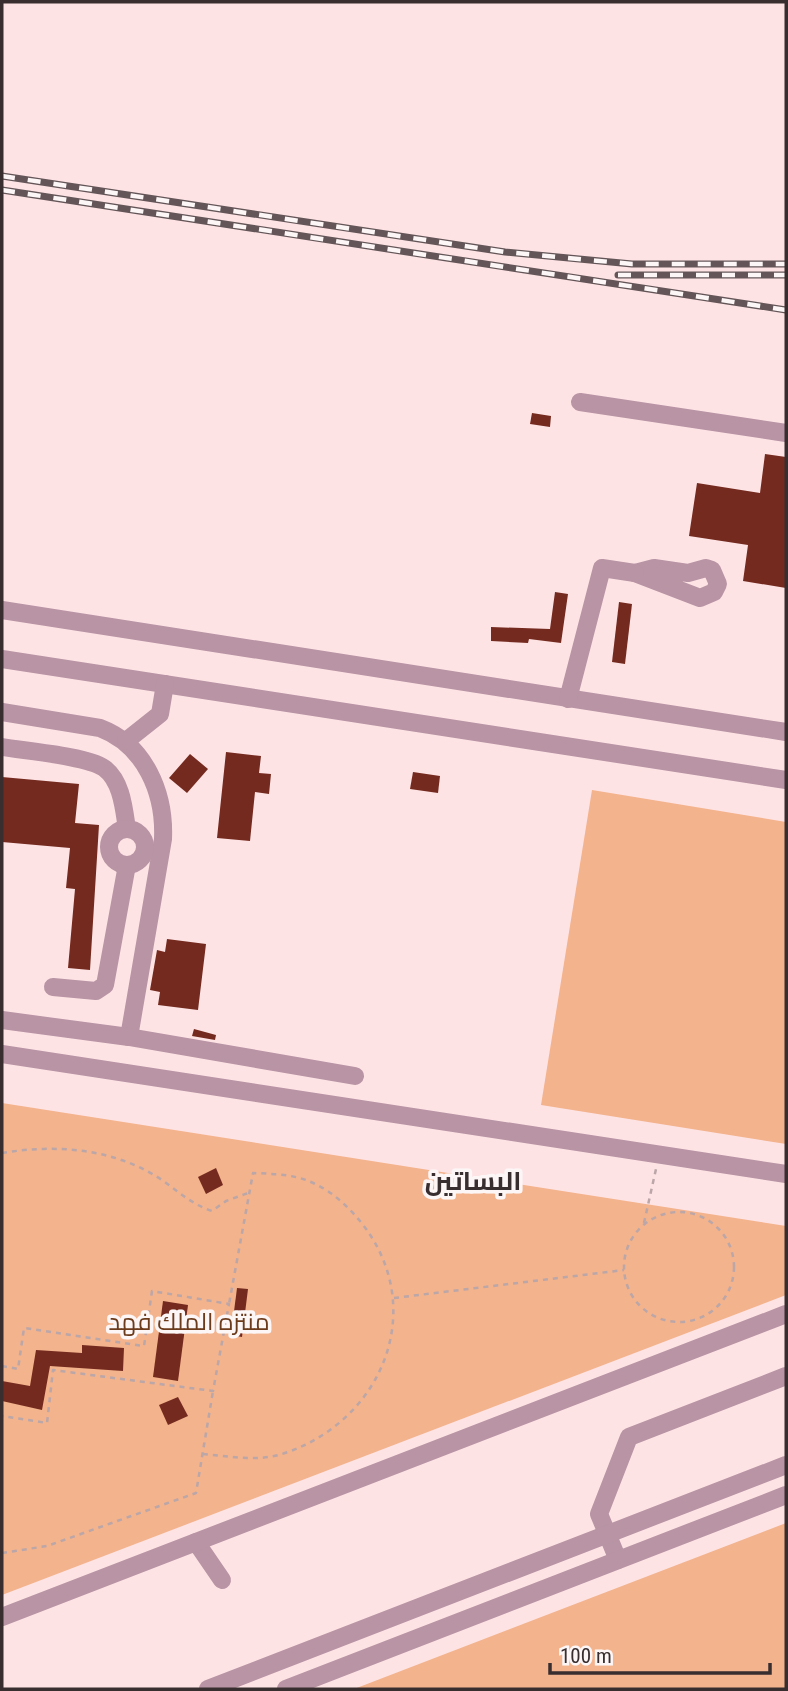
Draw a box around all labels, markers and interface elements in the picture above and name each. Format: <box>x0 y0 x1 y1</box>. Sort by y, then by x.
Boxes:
district label: البساتين <box>425 1166 521 1197</box>
park label: منتزه الملك فهد <box>108 1308 270 1336</box>
scale bar <box>550 1632 770 1676</box>
text: 100 m <box>560 1644 612 1668</box>

